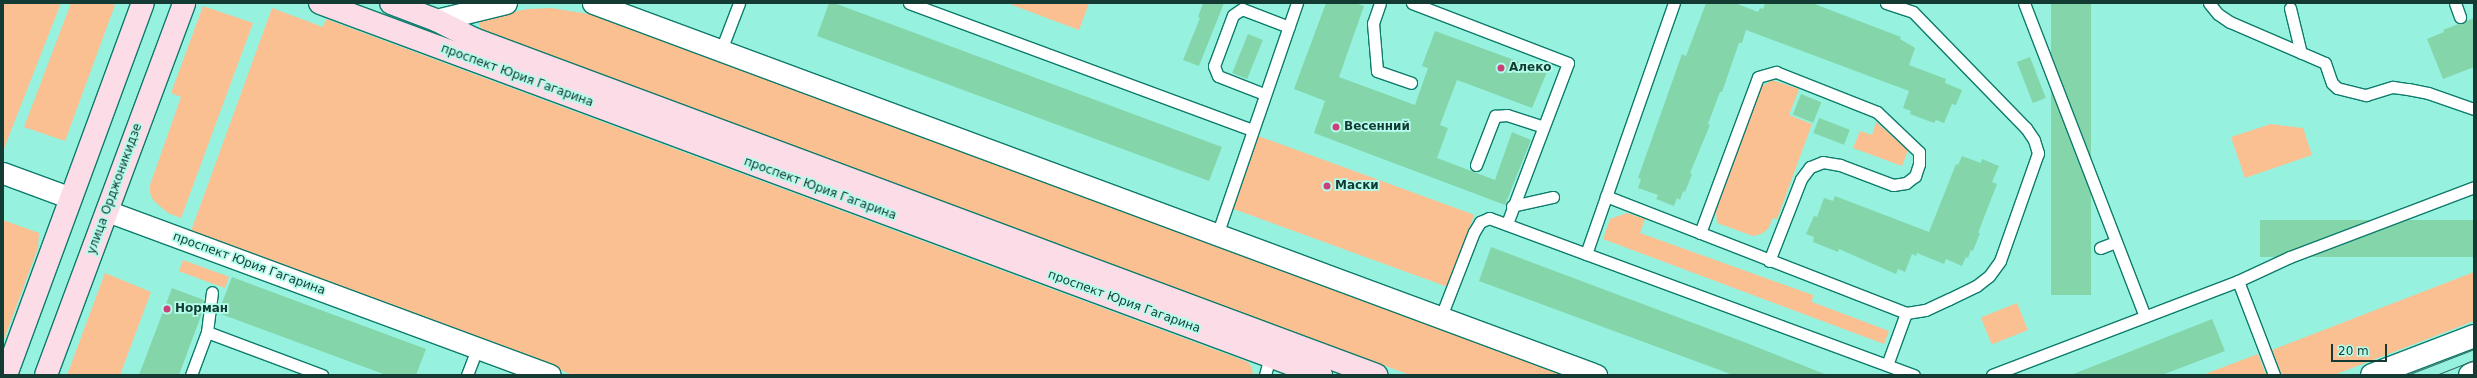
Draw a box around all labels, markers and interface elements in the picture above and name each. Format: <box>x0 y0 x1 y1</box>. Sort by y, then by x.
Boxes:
street label: проспект Юрия Гагарина <box>439 42 595 110</box>
place label: Алеко <box>1509 61 1552 75</box>
marker: Алеко <box>1496 63 1506 73</box>
place label: Весенний <box>1344 120 1410 134</box>
street label: улица Орджоникидзе <box>85 122 145 256</box>
marker: Весенний <box>1331 122 1341 132</box>
street label: проспект Юрия Гагарина <box>742 155 898 223</box>
place label: Маски <box>1335 179 1379 193</box>
marker: Маски <box>1322 181 1332 191</box>
street label: проспект Юрия Гагарина <box>171 230 327 298</box>
street label: проспект Юрия Гагарина <box>1046 268 1202 336</box>
place label: Норман <box>175 302 228 316</box>
marker: Норман <box>162 304 172 314</box>
scale bar <box>2333 336 2389 362</box>
text: 20 m <box>2338 344 2369 358</box>

